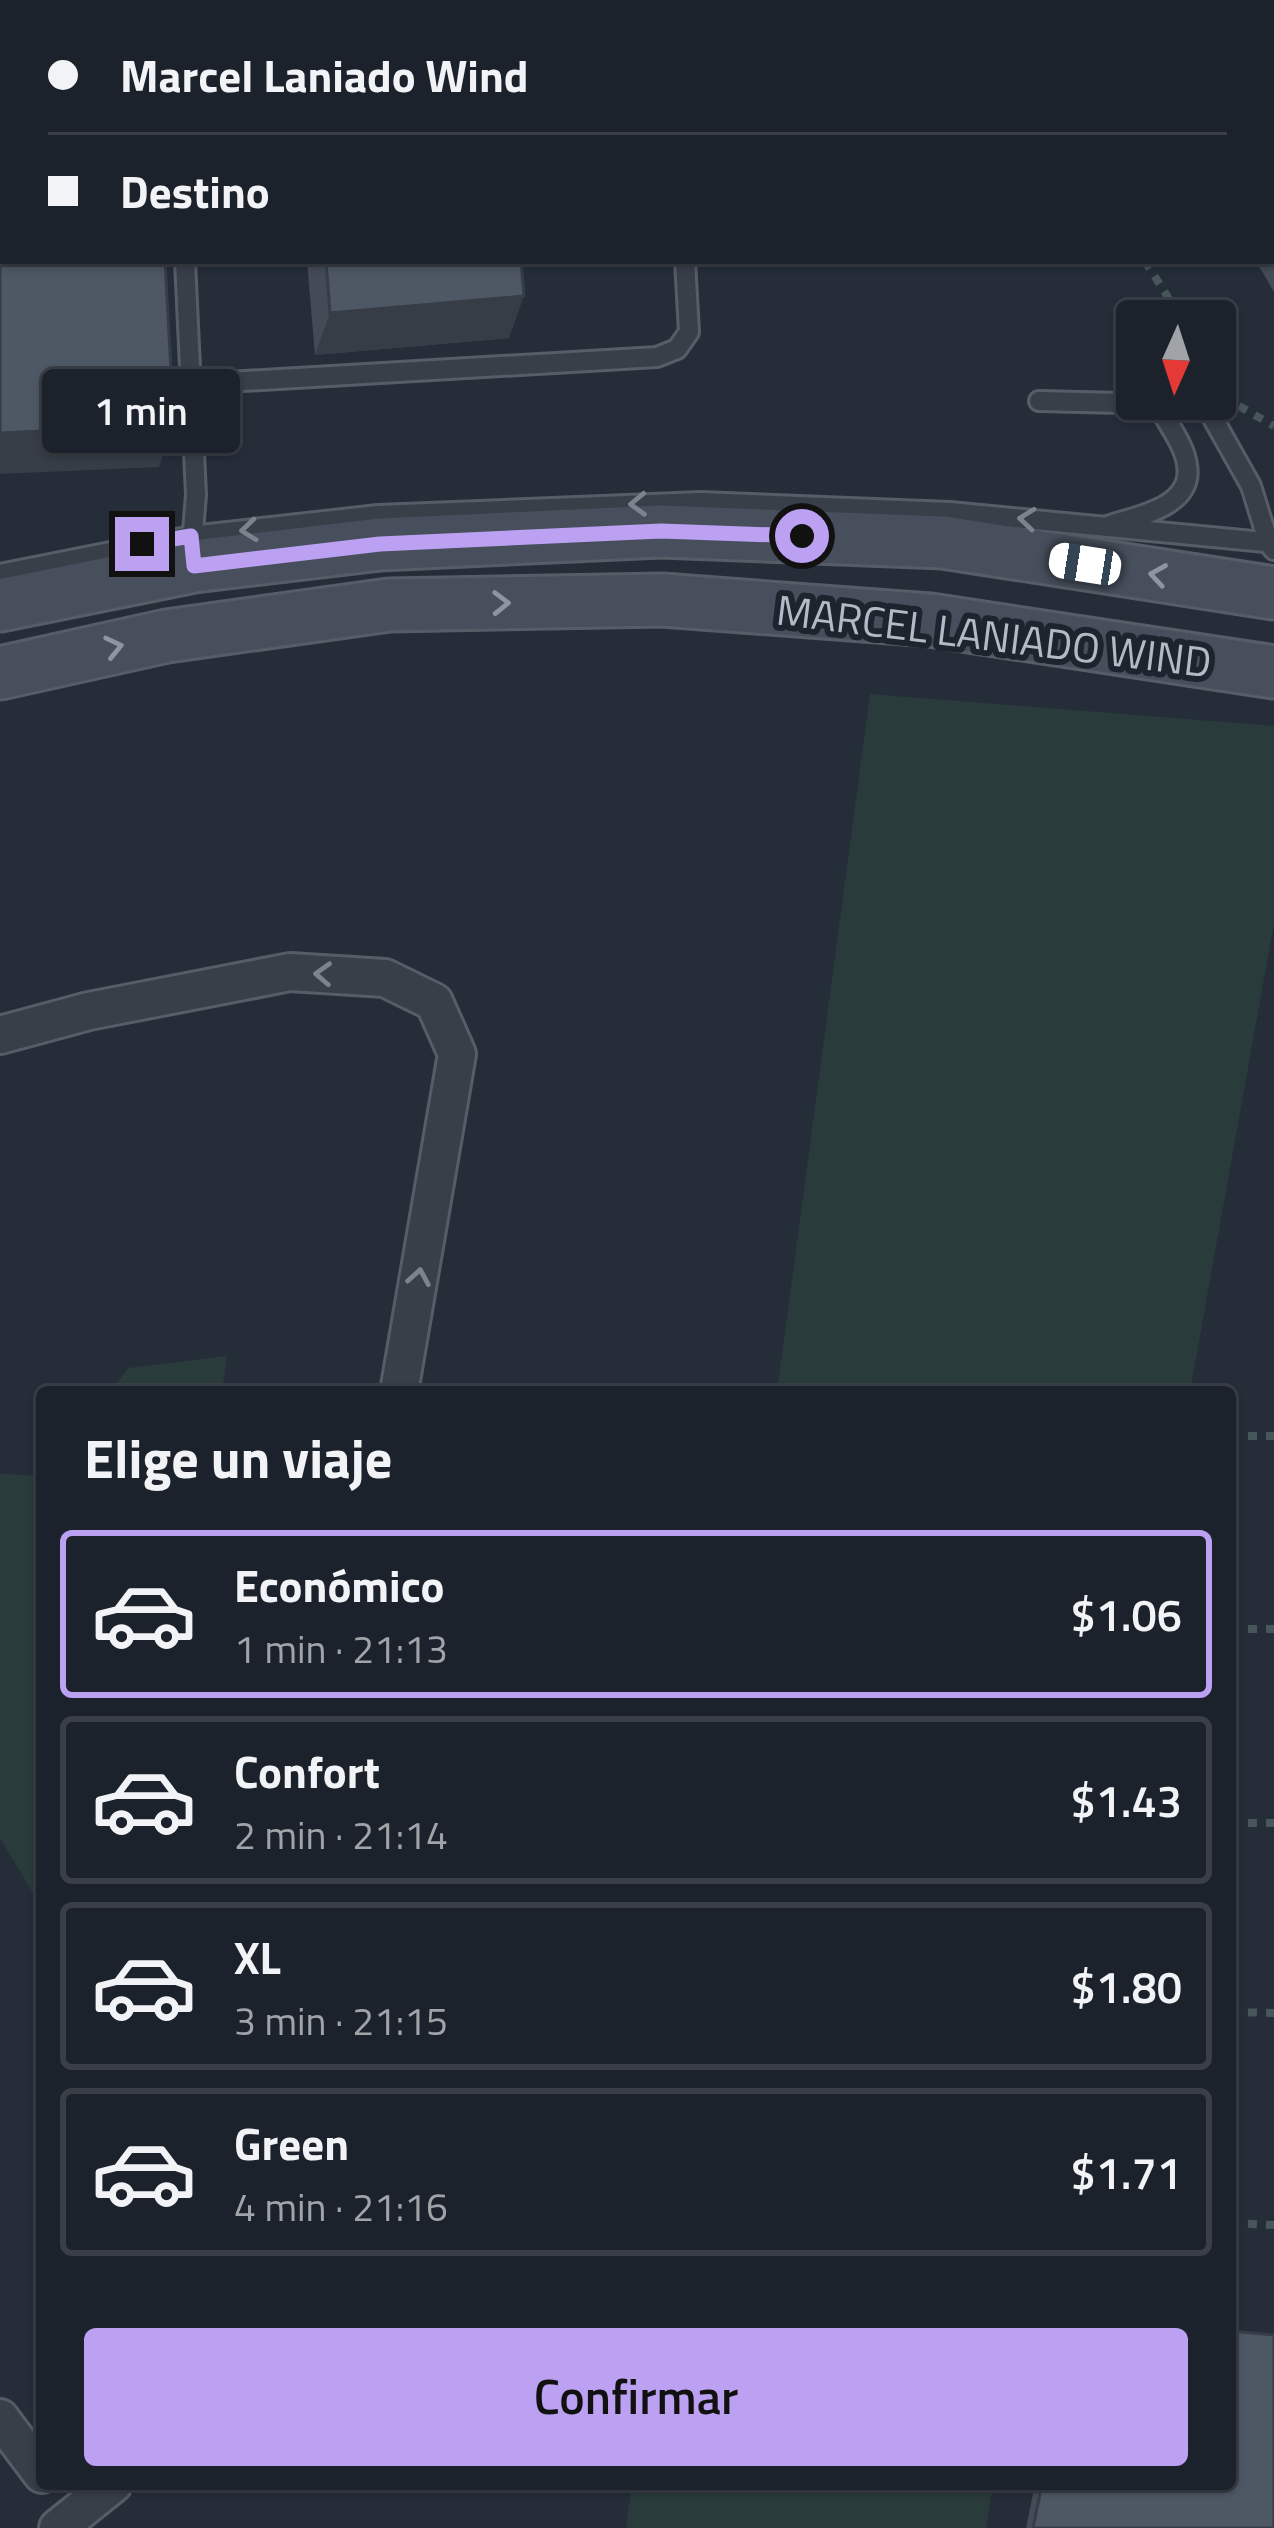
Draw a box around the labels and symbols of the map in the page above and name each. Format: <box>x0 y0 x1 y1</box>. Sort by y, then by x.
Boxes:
north arrow <box>1116 300 1236 420</box>
callout: 1 min <box>43 370 241 454</box>
one-way arrow <box>628 491 647 517</box>
one-way arrow <box>1018 507 1037 532</box>
route start <box>775 509 829 563</box>
one-way arrow <box>239 516 259 542</box>
route end <box>115 517 169 571</box>
car <box>1047 541 1123 587</box>
one-way arrow <box>1149 563 1168 589</box>
street label: MARCEL LANIADO WIND <box>773 577 1215 693</box>
one-way arrow <box>492 590 511 616</box>
one-way arrow <box>104 636 124 661</box>
one-way arrow <box>313 961 332 987</box>
one-way arrow <box>406 1267 431 1287</box>

